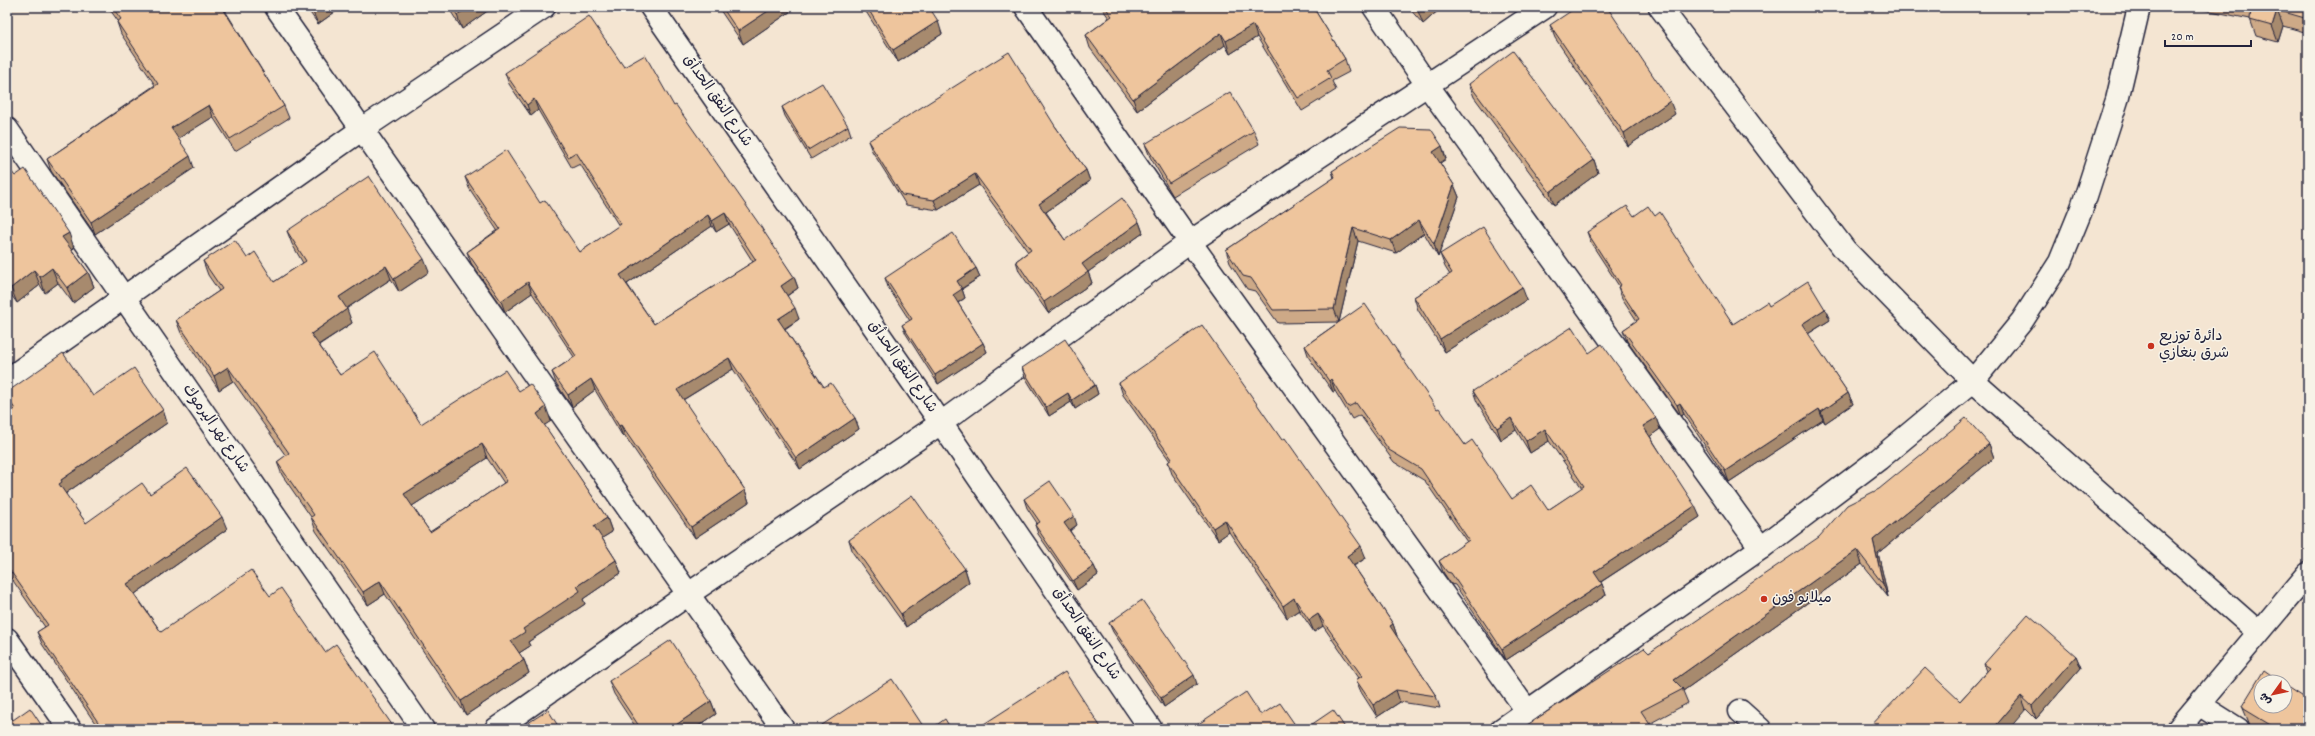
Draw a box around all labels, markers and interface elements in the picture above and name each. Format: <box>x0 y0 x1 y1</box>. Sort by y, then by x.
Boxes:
scale bar <box>2165 22 2251 48</box>
text: 20 m <box>2171 29 2194 46</box>
street label: شارع النفق الحدأق <box>677 50 757 152</box>
street label: شارع النفق الحدأق <box>862 316 942 418</box>
place label: دائرة توزيع شرق بنغازي <box>2159 326 2229 365</box>
marker: دائرة توزيع شرق بنغازي <box>2146 341 2156 351</box>
street label: شارع نهر اليرموك <box>176 380 254 478</box>
street label: شارع النفق الحدأق <box>1047 583 1125 685</box>
place label: ميلانو فون <box>1772 588 1832 610</box>
marker: ميلانو فون <box>1759 594 1769 604</box>
north arrow <box>2253 674 2293 714</box>
text: ش <box>2256 689 2276 708</box>

